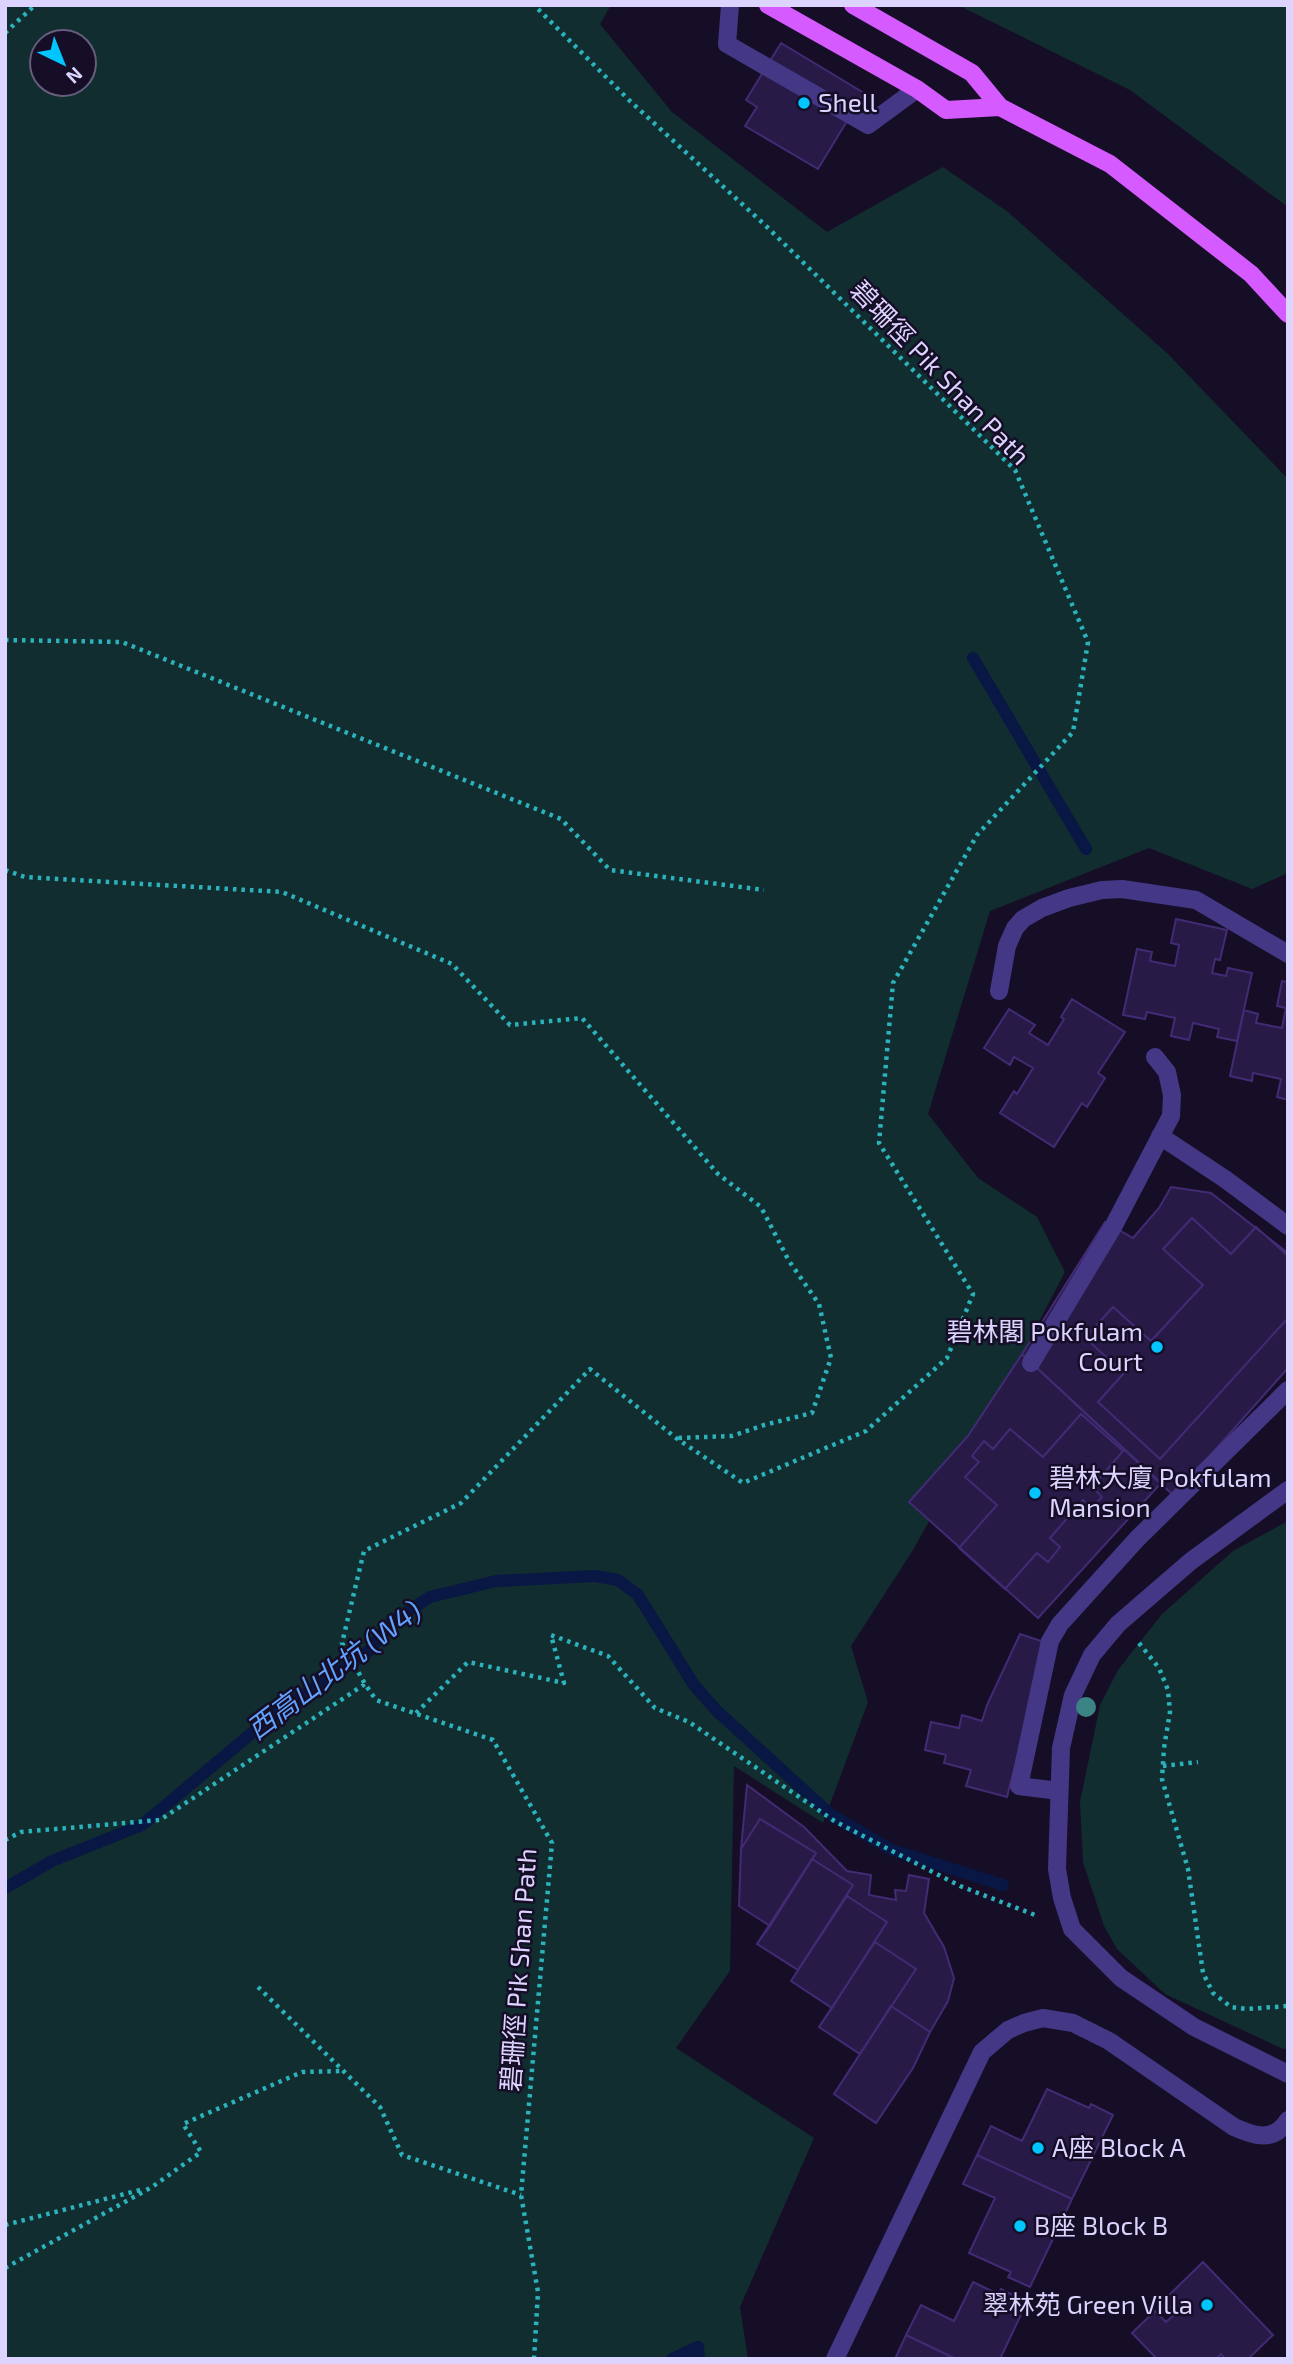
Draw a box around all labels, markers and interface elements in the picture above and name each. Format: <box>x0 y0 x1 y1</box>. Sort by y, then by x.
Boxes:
north arrow <box>28 28 98 98</box>
text: N <box>62 63 88 89</box>
place label: Shell <box>818 86 877 117</box>
marker: Shell <box>796 95 812 111</box>
street label: 碧珊徑 Pik Shan Path <box>845 274 1037 470</box>
place label: 碧林閣 Pokfulam Court <box>947 1315 1143 1376</box>
marker: 碧林閣 Pokfulam Court <box>1149 1339 1165 1355</box>
place label: 碧林大廈 Pokfulam Mansion <box>1049 1461 1271 1522</box>
marker: 碧林大廈 Pokfulam Mansion <box>1027 1485 1043 1501</box>
water label: 西高山北坑 (W4) <box>239 1593 427 1746</box>
street label: 碧珊徑 Pik Shan Path <box>494 1847 541 2093</box>
place label: A座 Block A <box>1052 2131 1186 2162</box>
marker: A座 Block A <box>1030 2140 1046 2156</box>
place label: B座 Block B <box>1034 2209 1168 2240</box>
marker: B座 Block B <box>1012 2218 1028 2234</box>
place label: 翠林苑 Green Villa <box>983 2288 1193 2319</box>
marker: 翠林苑 Green Villa <box>1199 2297 1215 2313</box>

